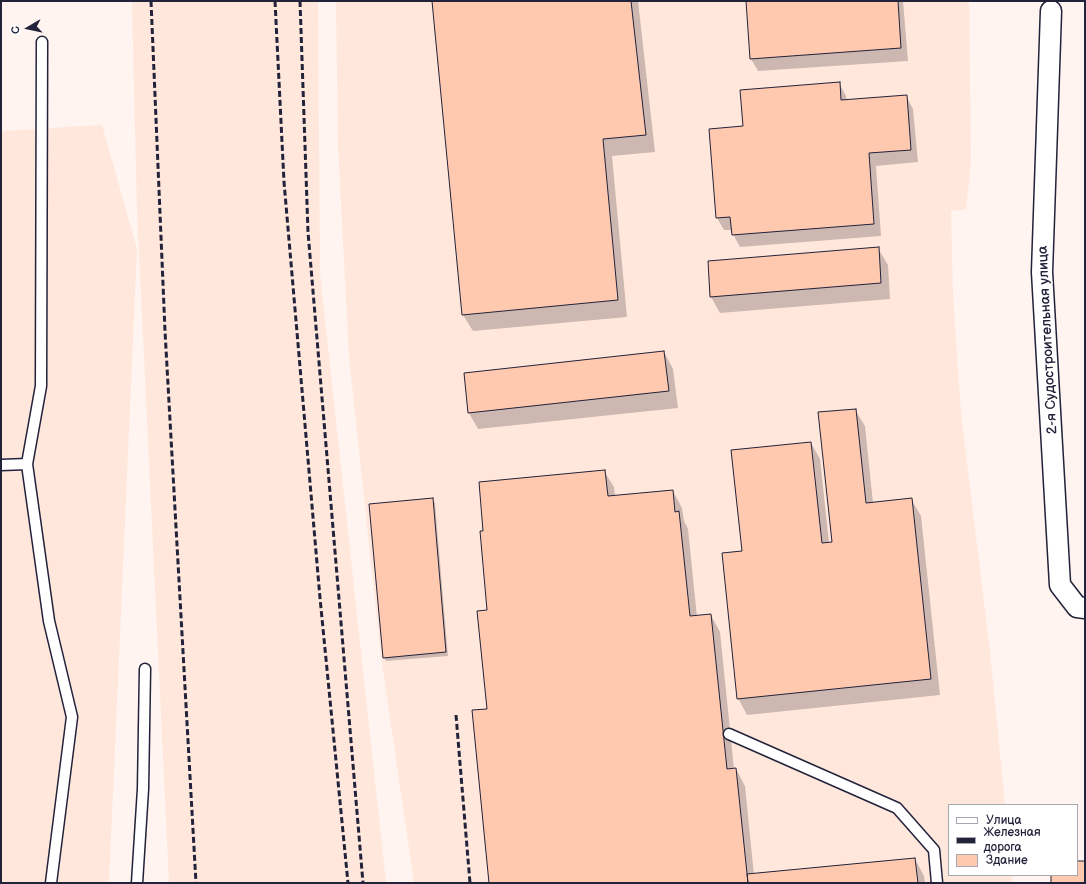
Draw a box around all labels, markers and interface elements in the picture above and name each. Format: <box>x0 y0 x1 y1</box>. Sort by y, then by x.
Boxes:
north arrow <box>8 8 48 48</box>
text: С <box>9 25 23 35</box>
street label: 2-я Судостроительная улица <box>1035 245 1061 435</box>
legend <box>948 804 1078 876</box>
text: Улица <box>986 813 1022 828</box>
text: Железная дорога <box>984 825 1041 855</box>
text: Здание <box>986 853 1028 868</box>

